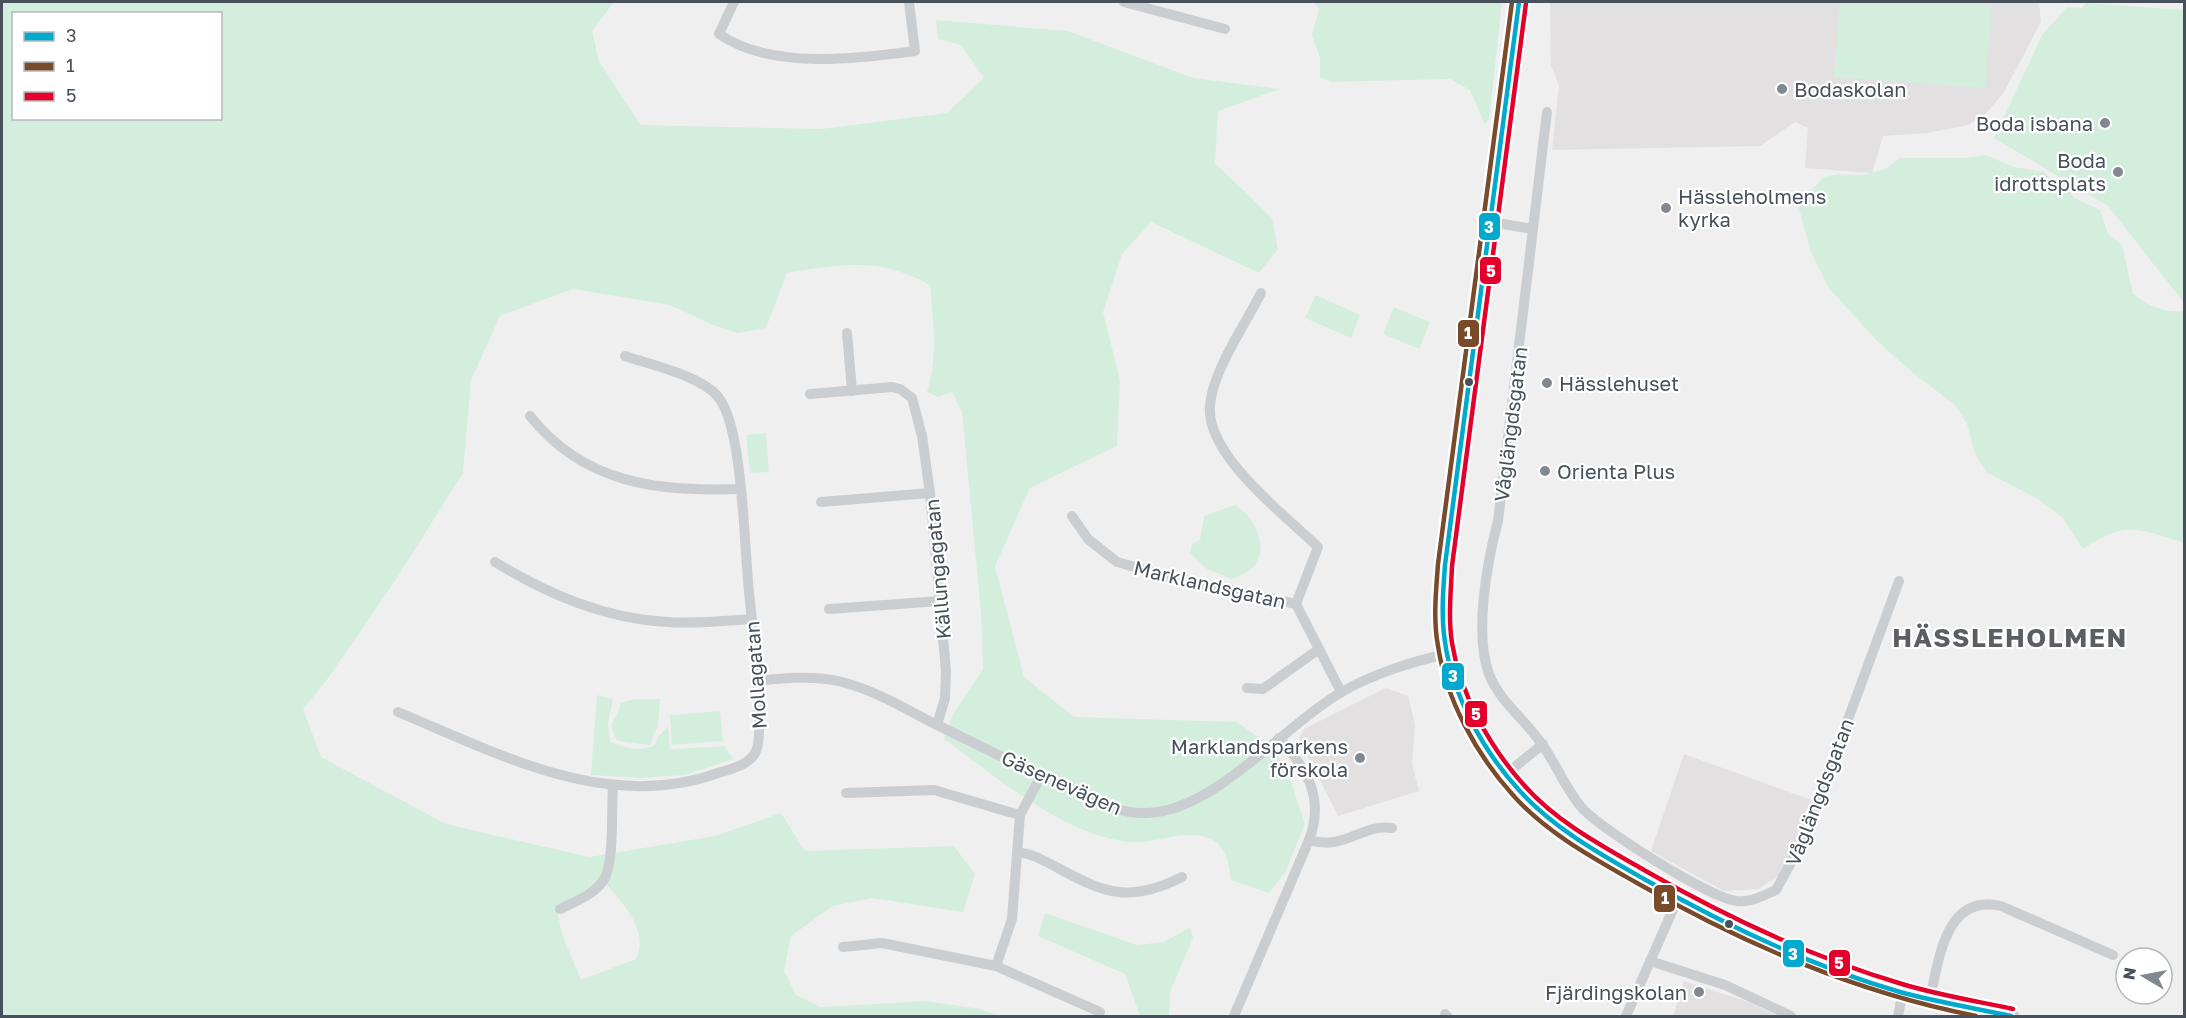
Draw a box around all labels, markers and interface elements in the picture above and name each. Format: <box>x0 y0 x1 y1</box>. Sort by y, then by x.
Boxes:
legend <box>12 12 222 120</box>
text: 3 <box>66 24 77 46</box>
text: 1 <box>66 54 75 76</box>
place label: Bodaskolan <box>1794 77 1907 101</box>
marker: Bodaskolan <box>1775 82 1789 96</box>
text: 5 <box>66 84 76 106</box>
place label: Boda isbana <box>1976 111 2093 135</box>
marker: Boda isbana <box>2098 116 2112 130</box>
place label: Boda idrottsplats <box>1994 148 2106 195</box>
marker: Boda idrottsplats <box>2111 165 2125 179</box>
place label: Hässleholmens kyrka <box>1678 184 1826 231</box>
marker: Hässleholmens kyrka <box>1659 201 1673 215</box>
line badge: 3 <box>1478 212 1501 241</box>
text: 3 <box>1484 217 1494 237</box>
line badge: 5 <box>1479 256 1502 285</box>
text: 5 <box>1486 261 1496 281</box>
line badge: 1 <box>1457 319 1480 348</box>
text: 1 <box>1464 323 1472 343</box>
street label: Våglängdsgatan <box>1489 345 1531 503</box>
place label: Hässlehuset <box>1559 371 1679 395</box>
unlabelled marker <box>1463 376 1475 388</box>
marker: Hässlehuset <box>1540 376 1554 390</box>
place label: Orienta Plus <box>1557 459 1675 483</box>
marker: Orienta Plus <box>1538 464 1552 478</box>
street label: Källungagatan <box>919 498 955 640</box>
street label: Marklandsgatan <box>1132 555 1288 613</box>
street label: Mollagatan <box>739 620 771 730</box>
district label: HÄSSLEHOLMEN <box>1892 622 2128 653</box>
line badge: 3 <box>1441 662 1465 691</box>
text: 3 <box>1448 666 1458 686</box>
line badge: 5 <box>1464 700 1488 728</box>
text: 5 <box>1471 704 1481 724</box>
street label: Våglängdsgatan <box>1780 715 1858 869</box>
place label: Marklandsparkens förskola <box>1171 734 1348 781</box>
street label: Gäsenevägen <box>998 745 1126 819</box>
marker: Marklandsparkens förskola <box>1353 751 1367 765</box>
line badge: 1 <box>1653 884 1676 913</box>
text: 1 <box>1661 888 1669 908</box>
unlabelled marker <box>1723 918 1735 930</box>
line badge: 3 <box>1782 939 1805 968</box>
text: 3 <box>1788 944 1798 964</box>
north arrow <box>2114 946 2174 1006</box>
line badge: 5 <box>1828 949 1851 977</box>
text: 5 <box>1834 953 1844 973</box>
text: N <box>2118 966 2140 981</box>
place label: Fjärdingskolan <box>1545 980 1687 1004</box>
marker: Fjärdingskolan <box>1692 985 1706 999</box>

